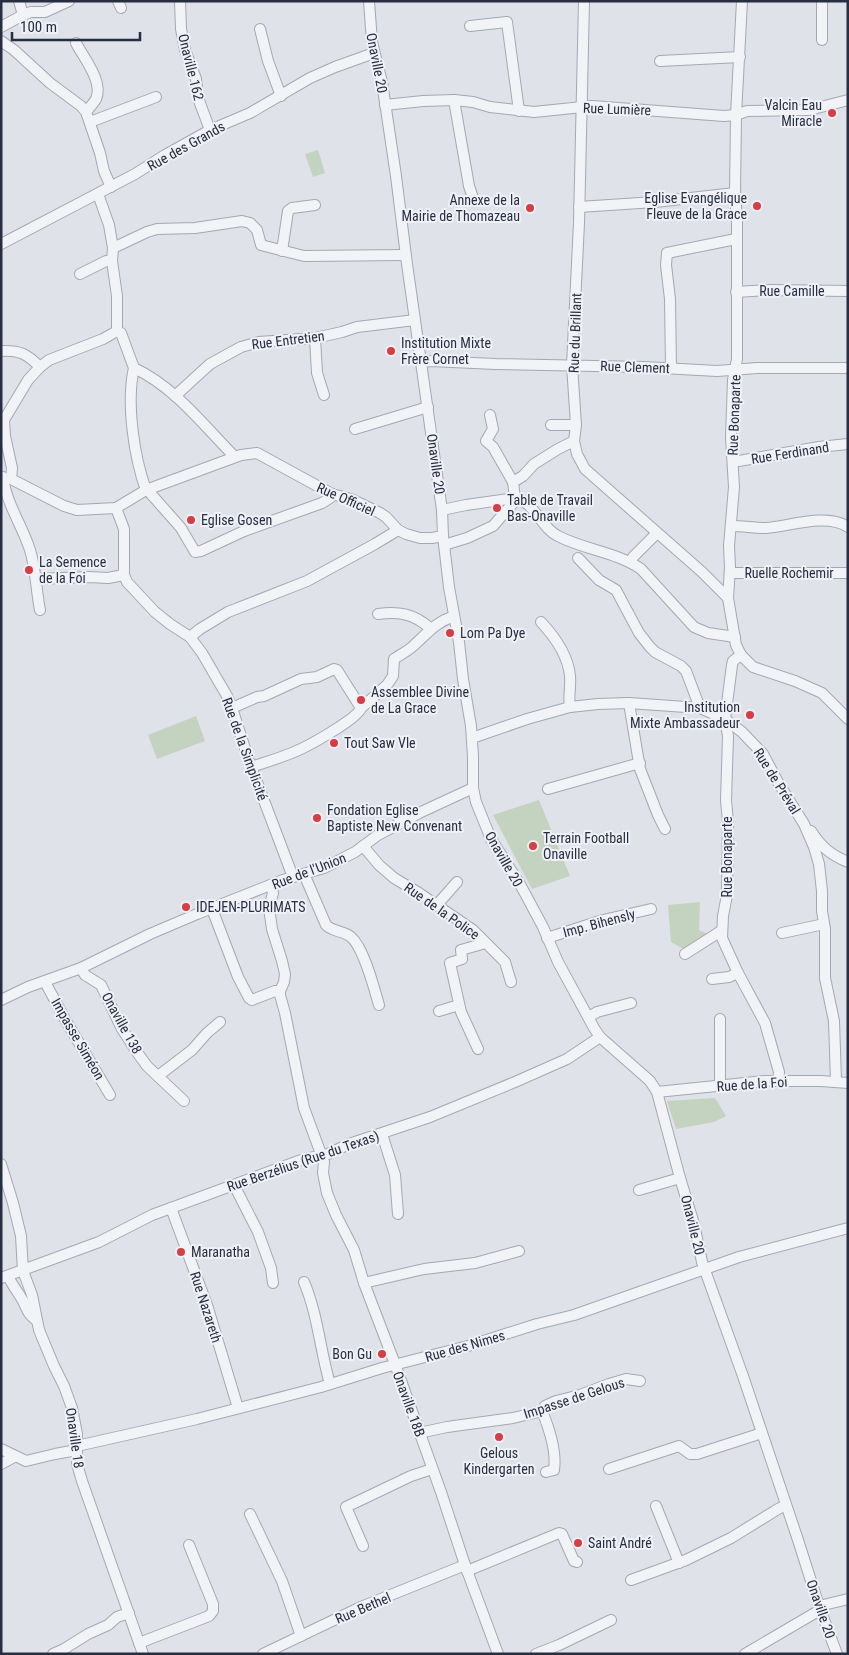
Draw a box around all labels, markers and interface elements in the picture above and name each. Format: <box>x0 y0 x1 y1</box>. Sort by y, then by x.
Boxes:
scale bar <box>12 10 140 42</box>
text: 100 m <box>20 18 57 36</box>
street label: Onaville 162 <box>175 32 207 102</box>
street label: Onaville 20 <box>363 32 391 95</box>
place label: Valcin Eau Miracle <box>764 97 822 129</box>
street label: Rue Lumière <box>583 100 652 118</box>
marker: Valcin Eau Miracle <box>826 107 838 119</box>
street label: Rue des Grands <box>144 118 228 174</box>
place label: Eglise Evangélique Fleuve de la Grace <box>644 190 747 222</box>
place label: Annexe de la Mairie de Thomazeau <box>401 192 520 224</box>
marker: Eglise Evangélique Fleuve de la Grace <box>751 200 763 212</box>
marker: Annexe de la Mairie de Thomazeau <box>524 202 536 214</box>
street label: Rue Camille <box>759 283 825 299</box>
street label: Rue du Brillant <box>566 293 584 373</box>
street label: Rue Entretien <box>251 328 325 352</box>
place label: Institution Mixte Frère Cornet <box>401 335 491 367</box>
marker: Institution Mixte Frère Cornet <box>385 345 397 357</box>
street label: Rue Clement <box>600 358 670 376</box>
street label: Rue Bonaparte <box>725 374 743 456</box>
street label: Onaville 20 <box>424 433 448 495</box>
street label: Rue Ferdinand <box>750 439 830 467</box>
street label: Rue Officiel <box>314 479 378 519</box>
place label: Table de Travail Bas-Onaville <box>507 492 593 524</box>
marker: Table de Travail Bas-Onaville <box>491 502 503 514</box>
place label: Eglise Gosen <box>201 512 272 528</box>
marker: Eglise Gosen <box>185 514 197 526</box>
place label: La Semence de la Foi <box>39 554 107 586</box>
marker: La Semence de la Foi <box>23 564 35 576</box>
street label: Ruelle Rochemir <box>744 565 834 581</box>
place label: Lom Pa Dye <box>460 625 526 641</box>
marker: Lom Pa Dye <box>444 627 456 639</box>
place label: Assemblee Divine de La Grace <box>371 684 470 716</box>
marker: Assemblee Divine de La Grace <box>355 694 367 706</box>
street label: Rue de la Simplicité <box>219 695 271 803</box>
place label: Institution Mixte Ambassadeur <box>630 699 740 731</box>
marker: Institution Mixte Ambassadeur <box>744 709 756 721</box>
place label: Tout Saw Vle <box>344 735 416 751</box>
marker: Tout Saw Vle <box>328 737 340 749</box>
street label: Rue de Préval <box>750 745 804 817</box>
place label: Fondation Eglise Baptiste New Convenant <box>327 802 462 834</box>
marker: Fondation Eglise Baptiste New Convenant <box>311 812 323 824</box>
street label: Rue Bonaparte <box>719 816 735 898</box>
street label: Onaville 20 <box>482 829 526 889</box>
place label: Terrain Football Onaville <box>543 830 629 862</box>
marker: Terrain Football Onaville <box>527 840 539 852</box>
street label: Rue de l'Union <box>270 850 348 892</box>
street label: Rue de la Police <box>401 879 483 943</box>
place label: IDEJEN-PLURIMATS <box>196 899 306 915</box>
marker: IDEJEN-PLURIMATS <box>180 901 192 913</box>
street label: Imp. Bihensly <box>561 906 637 940</box>
street label: Onaville 138 <box>99 989 146 1057</box>
street label: Impasse Siméon <box>48 995 108 1083</box>
street label: Rue de la Foi <box>716 1074 788 1094</box>
street label: Rue Berzélius (Rue du Texas) <box>225 1127 381 1196</box>
street label: Onaville 20 <box>678 1193 708 1257</box>
place label: Maranatha <box>191 1244 250 1260</box>
marker: Maranatha <box>175 1246 187 1258</box>
street label: Rue Nazareth <box>187 1269 225 1345</box>
street label: Rue des Nimes <box>423 1327 507 1365</box>
place label: Bon Gu <box>332 1346 372 1362</box>
marker: Bon Gu <box>376 1348 388 1360</box>
street label: Onaville 18B <box>390 1369 428 1439</box>
street label: Impasse de Gelous <box>522 1374 626 1422</box>
street label: Onaville 18 <box>63 1407 87 1469</box>
marker: Gelous Kindergarten <box>493 1431 505 1443</box>
place label: Gelous Kindergarten <box>464 1445 534 1477</box>
place label: Saint André <box>588 1535 652 1551</box>
marker: Saint André <box>572 1537 584 1549</box>
street label: Onaville 20 <box>804 1578 839 1641</box>
street label: Rue Bethel <box>333 1589 393 1627</box>

